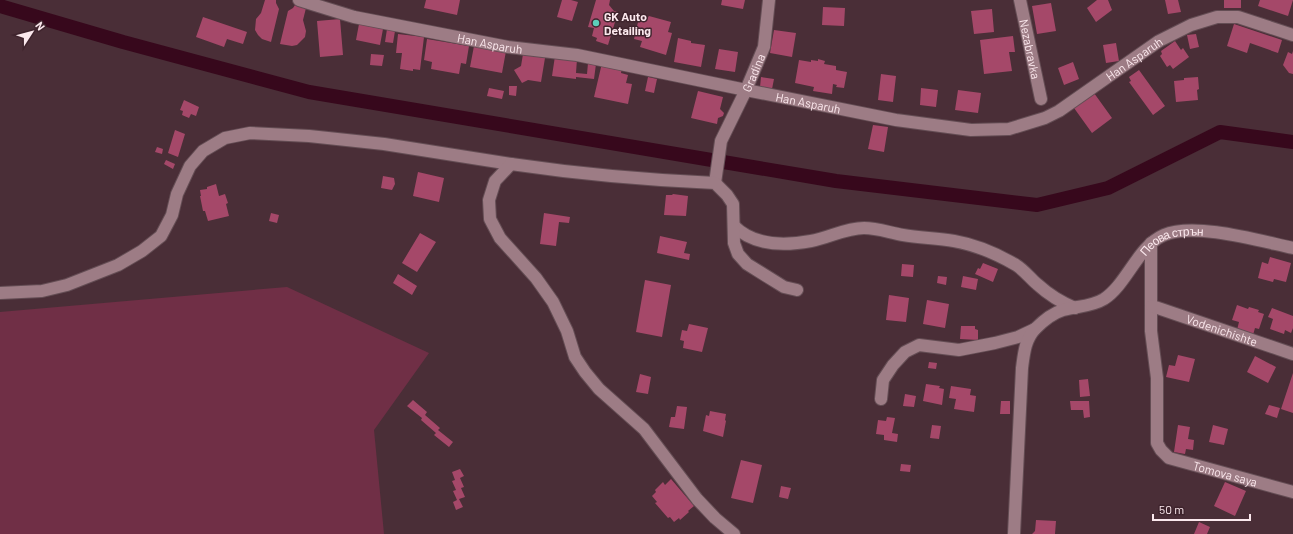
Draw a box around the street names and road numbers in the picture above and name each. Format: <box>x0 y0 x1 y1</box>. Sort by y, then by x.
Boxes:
street label: Nezabravka <box>1017 18 1044 80</box>
street label: Han Asparuh <box>456 30 523 56</box>
street label: Han Asparuh <box>1103 34 1165 83</box>
street label: Gradina <box>739 51 767 94</box>
street label: Han Asparuh <box>775 89 842 116</box>
street label: Пеова стрън <box>1136 224 1204 258</box>
street label: Vodenichishte <box>1185 311 1259 348</box>
street label: Tomova saya <box>1191 458 1259 489</box>

